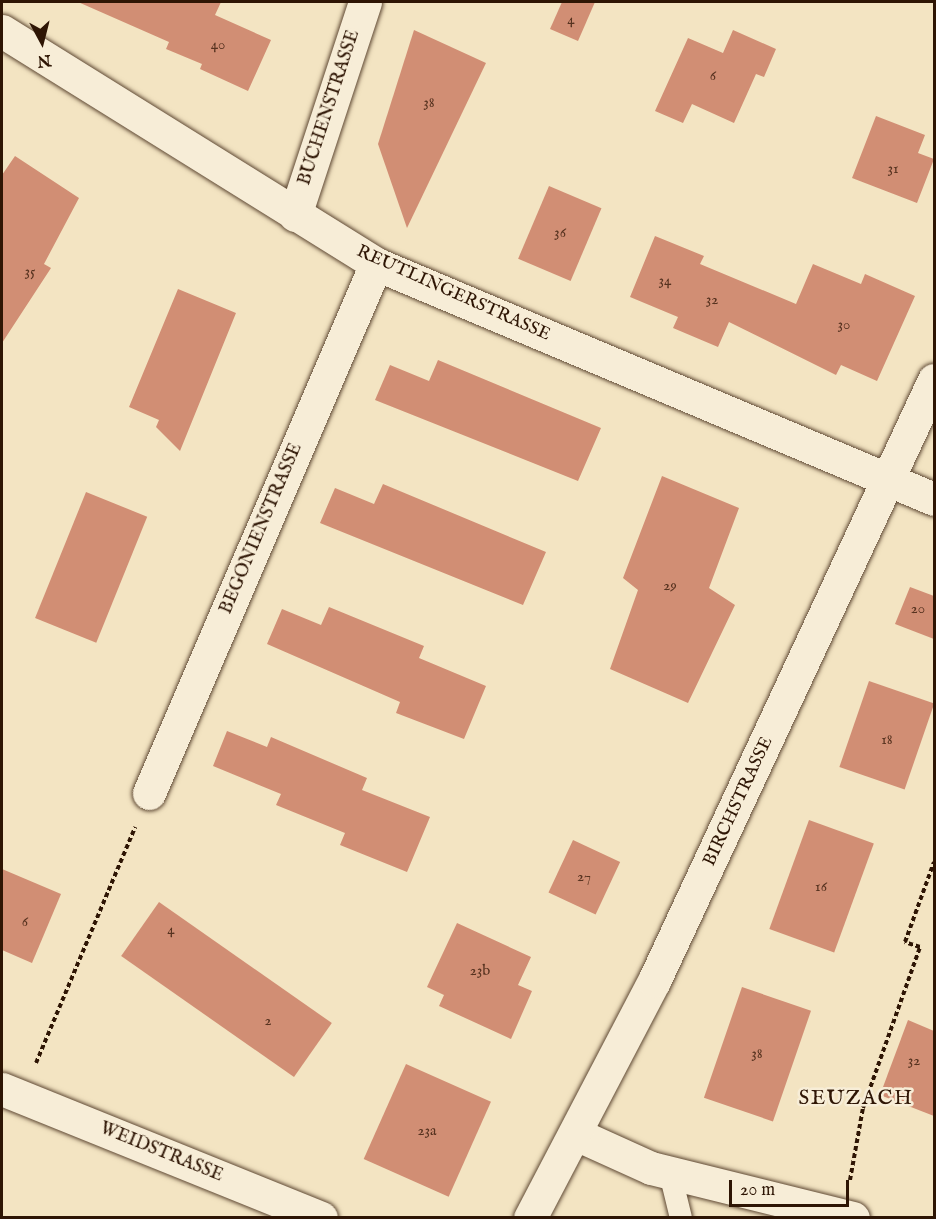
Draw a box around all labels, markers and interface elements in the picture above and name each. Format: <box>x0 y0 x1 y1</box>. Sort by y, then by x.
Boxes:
house number: 4 <box>567 11 575 29</box>
north arrow <box>12 12 72 72</box>
street label: BUCHENSTRASSE <box>295 28 365 188</box>
house number: 40 <box>211 36 225 54</box>
text: N <box>36 49 52 71</box>
house number: 6 <box>710 67 716 85</box>
house number: 38 <box>423 94 435 112</box>
house number: 31 <box>887 160 899 178</box>
house number: 36 <box>554 224 566 242</box>
street label: REUTLINGERSTRASSE <box>353 241 553 347</box>
house number: 35 <box>24 263 36 281</box>
house number: 34 <box>659 272 671 290</box>
house number: 32 <box>706 291 718 309</box>
house number: 30 <box>838 316 850 334</box>
street label: BEGONIENSTRASSE <box>216 440 308 618</box>
house number: 29 <box>663 577 677 595</box>
house number: 20 <box>911 600 925 618</box>
house number: 18 <box>881 731 893 749</box>
street label: BIRCHSTRASSE <box>700 734 778 870</box>
house number: 27 <box>577 868 591 886</box>
house number: 16 <box>815 878 827 896</box>
house number: 6 <box>22 913 28 931</box>
house number: 4 <box>167 921 175 939</box>
house number: 23b <box>470 962 490 980</box>
house number: 2 <box>264 1012 272 1030</box>
house number: 38 <box>751 1045 763 1063</box>
house number: 32 <box>908 1052 920 1070</box>
district label: SEUZACH <box>798 1086 914 1112</box>
street label: WEIDSTRASSE <box>96 1118 226 1188</box>
house number: 23a <box>417 1122 437 1140</box>
scale bar <box>732 1168 852 1206</box>
text: 20 m <box>740 1179 775 1202</box>

